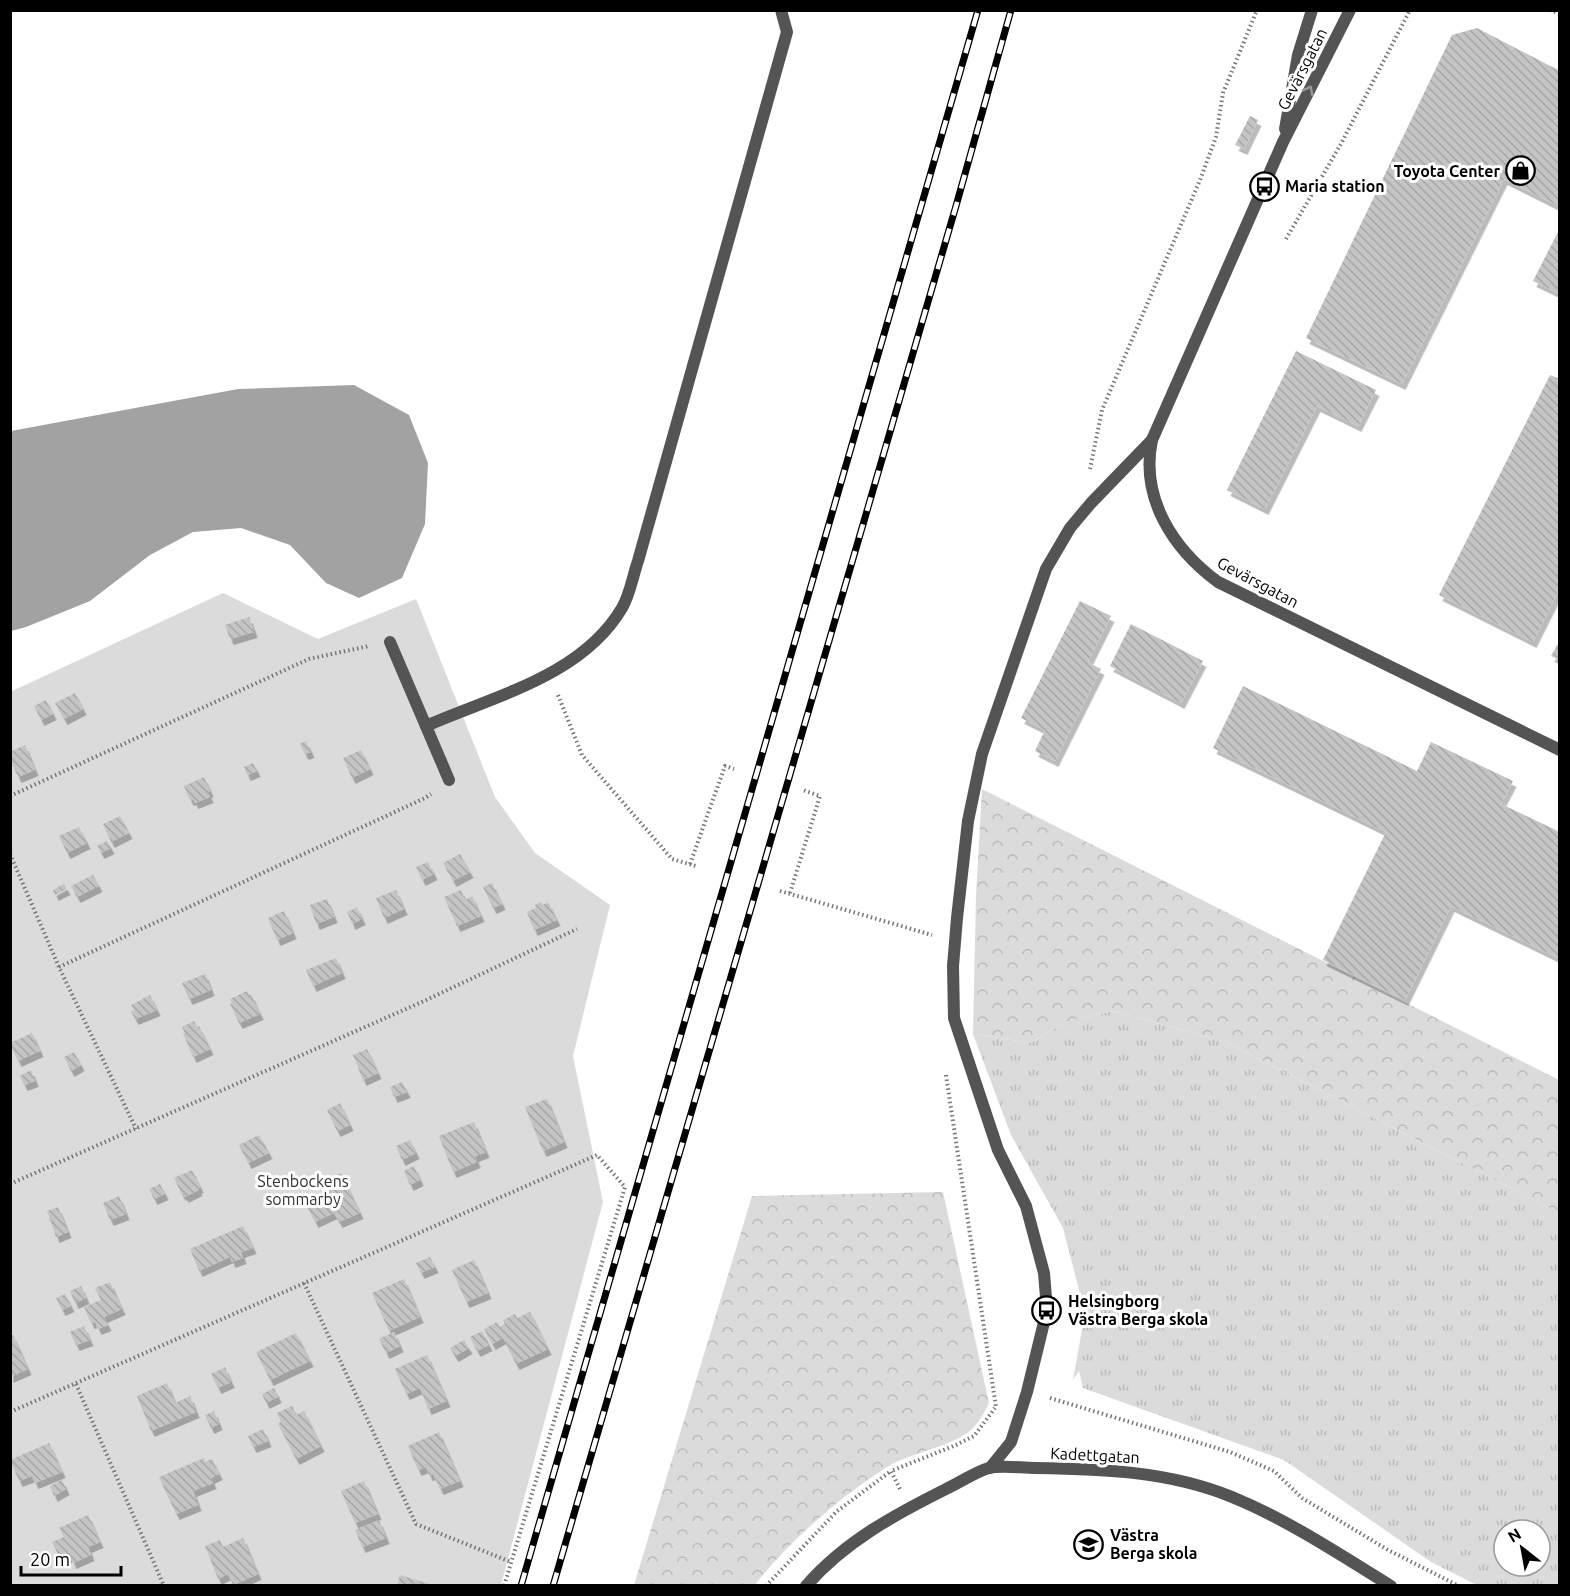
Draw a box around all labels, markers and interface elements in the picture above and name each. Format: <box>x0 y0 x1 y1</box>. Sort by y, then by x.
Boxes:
street label: Gevärsgatan <box>1274 25 1330 113</box>
one-way arrow <box>1302 86 1313 97</box>
shop icon: Toyota Center <box>1505 155 1537 187</box>
place label: Toyota Center <box>1394 162 1500 180</box>
bus stop icon: Maria station <box>1248 170 1280 202</box>
place label: Maria station <box>1285 177 1385 195</box>
street label: Gevärsgatan <box>1214 553 1302 611</box>
park label: Stenbockens sommarby <box>257 1172 349 1208</box>
place label: Helsingborg Västra Berga skola <box>1068 1292 1208 1328</box>
bus stop icon: Helsingborg Västra Berga skola <box>1031 1294 1063 1326</box>
street label: Kadettgatan <box>1050 1444 1140 1466</box>
north arrow <box>1492 1518 1552 1578</box>
text: N <box>1505 1524 1524 1546</box>
place label: Västra Berga skola <box>1110 1526 1198 1562</box>
school or university icon: Västra Berga skola <box>1073 1528 1105 1560</box>
scale bar <box>21 1539 122 1577</box>
text: 20 m <box>30 1549 70 1569</box>

